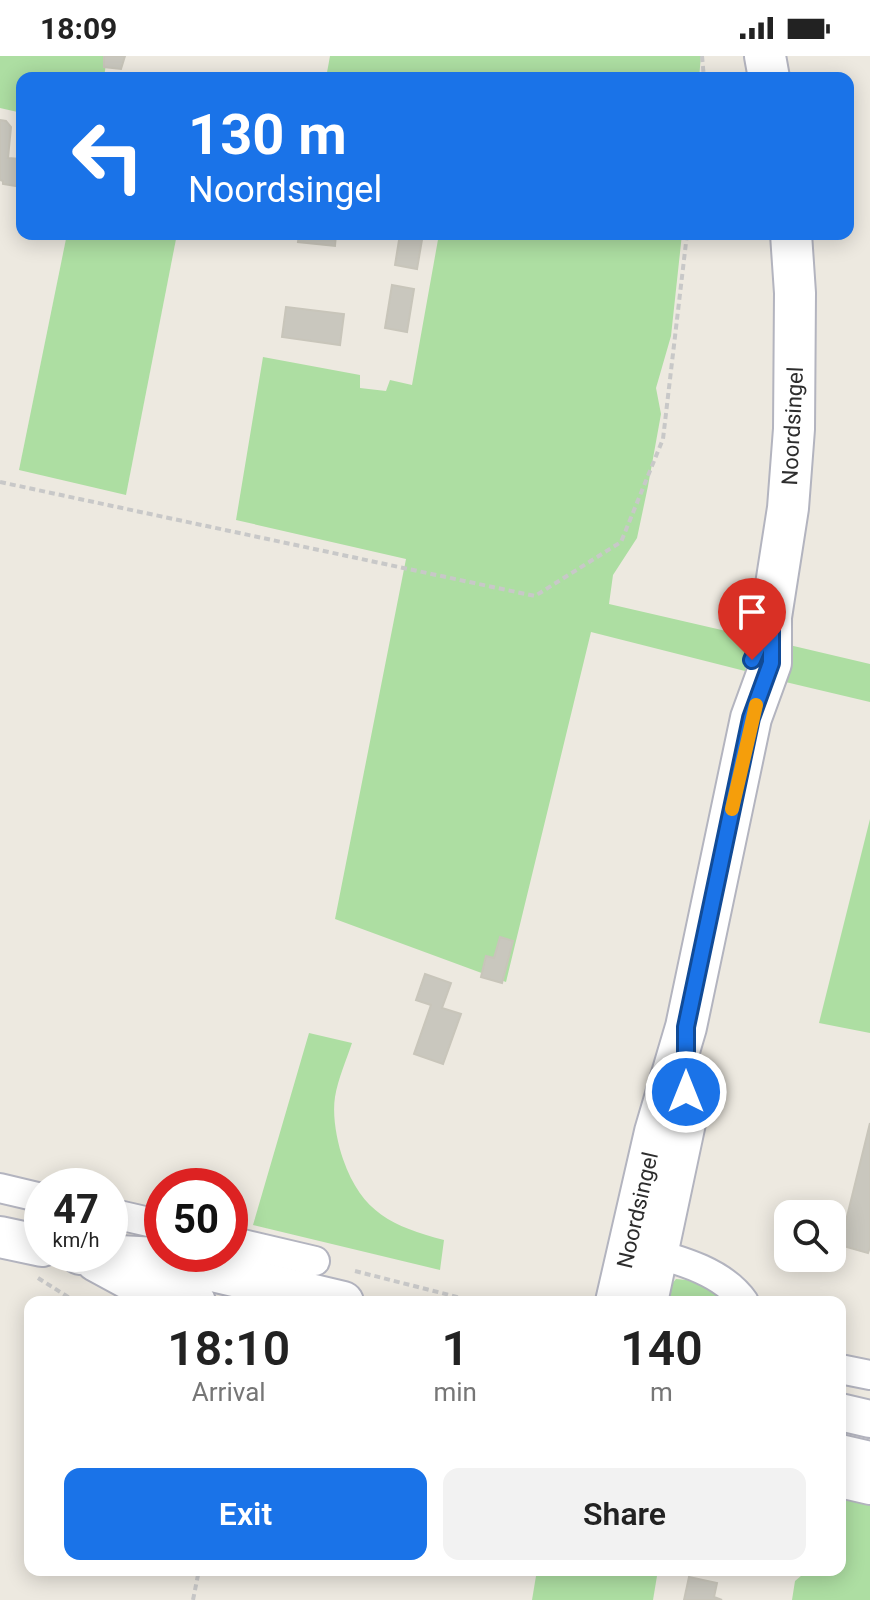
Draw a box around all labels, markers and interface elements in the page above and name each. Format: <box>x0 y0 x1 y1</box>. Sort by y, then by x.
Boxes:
text: 18:09 <box>40 11 117 46</box>
text: 130 m <box>188 102 347 168</box>
icon: left <box>56 104 160 208</box>
text: Noordsingel <box>188 169 382 211</box>
street label: Noordsingel <box>777 366 808 486</box>
pin <box>718 578 786 660</box>
icon: arrive <box>730 590 774 634</box>
position arrow <box>644 1050 728 1134</box>
street label: Noordsingel <box>612 1149 663 1271</box>
speed limit sign: 50 <box>144 1168 248 1272</box>
text: 47 <box>53 1186 99 1233</box>
map controls <box>774 1200 846 1272</box>
button: search <box>774 1200 846 1272</box>
text: km/h <box>53 1228 99 1252</box>
text: 18:10 <box>167 1320 290 1377</box>
text: 1 <box>442 1320 469 1377</box>
text: 140 <box>620 1320 703 1377</box>
text: Arrival <box>192 1377 266 1407</box>
text: min <box>433 1377 477 1407</box>
text: m <box>650 1377 673 1407</box>
button: Exit <box>64 1468 427 1560</box>
button: Share <box>443 1468 806 1560</box>

